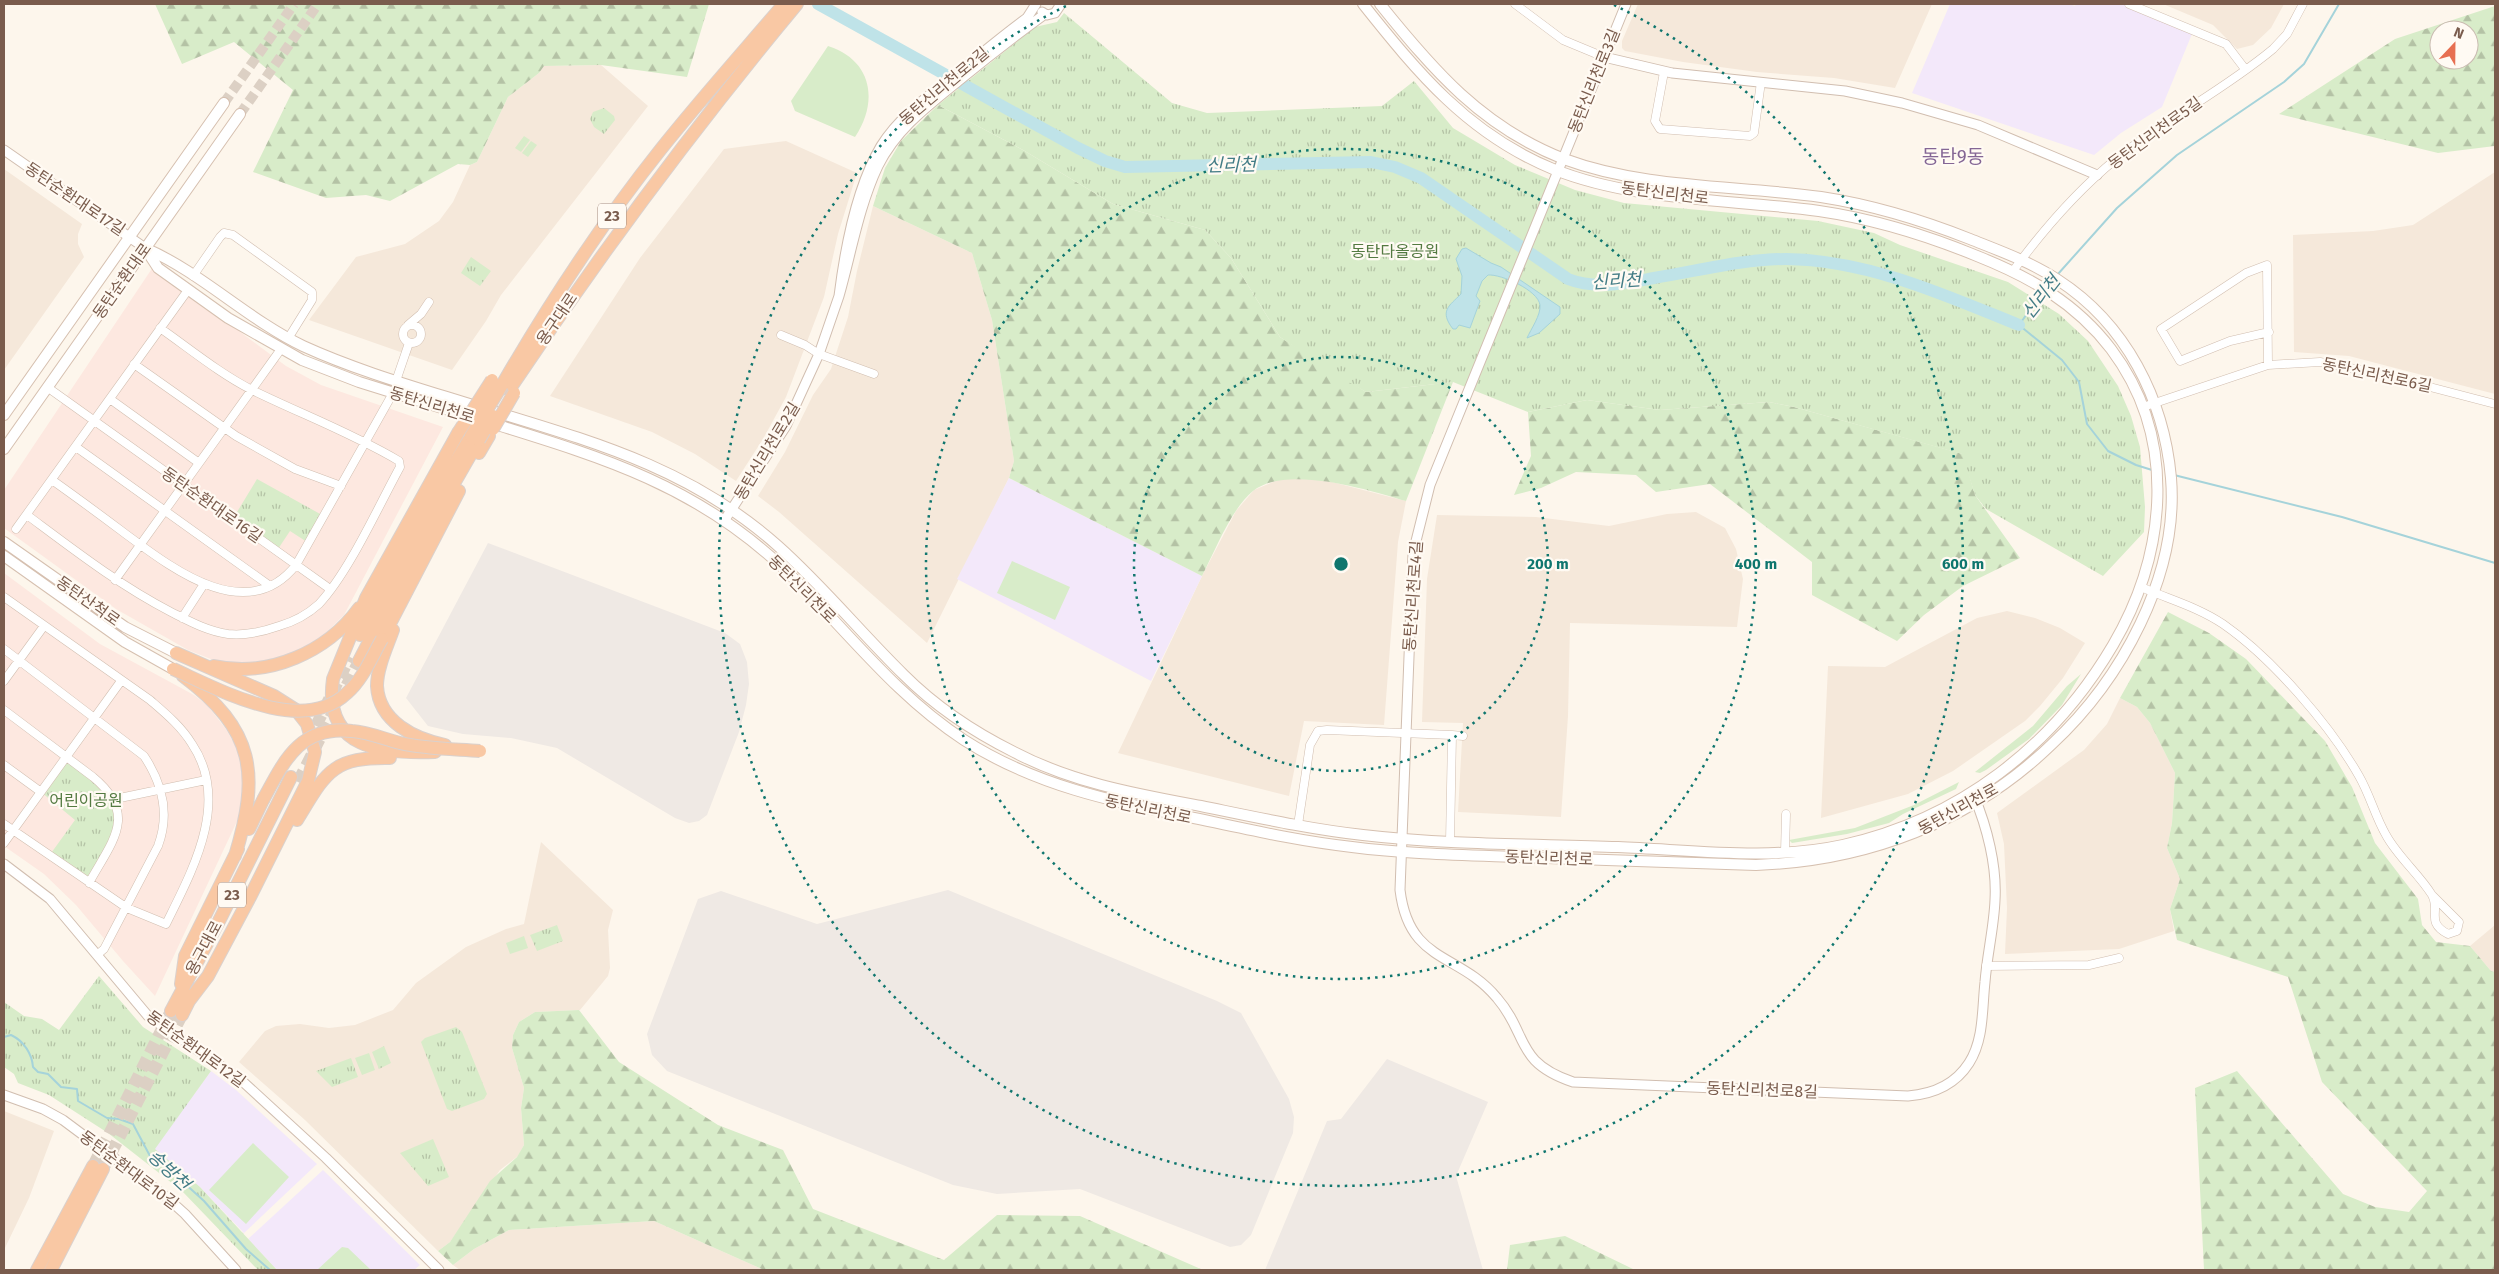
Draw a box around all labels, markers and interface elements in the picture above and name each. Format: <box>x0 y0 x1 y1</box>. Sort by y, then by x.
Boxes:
north arrow <box>2429 20 2479 70</box>
text: N <box>2451 24 2466 43</box>
street label: 동탄신리천로3길 <box>1564 26 1624 136</box>
street label: 동탄신리천로2길 <box>895 43 993 129</box>
street label: 동탄신리천로5길 <box>2104 93 2206 173</box>
district label: 동탄9동 <box>1922 145 1984 168</box>
water label: 신리천 <box>1206 154 1258 176</box>
street label: 동탄순환대로17길 <box>21 158 129 240</box>
street label: 동탄신리천로 <box>1620 178 1710 208</box>
road number: 23 <box>598 204 626 228</box>
street label: 동탄순환대로 <box>89 239 155 323</box>
park label: 동탄다올공원 <box>1351 242 1439 261</box>
water label: 신리천 <box>1590 268 1644 294</box>
water label: 신리천 <box>2017 269 2066 323</box>
street label: 용구대로 <box>533 289 581 349</box>
street label: 동탄신리천로6길 <box>2320 354 2434 396</box>
street label: 동탄신리천로 <box>387 383 477 427</box>
street label: 동탄신리천로2길 <box>730 399 804 503</box>
street label: 동탄순환대로16길 <box>158 463 266 547</box>
street label: 동탄신리천로4길 <box>1400 540 1426 652</box>
street label: 동탄신리천로 <box>764 551 840 627</box>
centre of rings <box>1332 555 1350 573</box>
text: 200 m <box>1527 555 1569 573</box>
text: 400 m <box>1735 555 1777 573</box>
text: 600 m <box>1942 555 1984 573</box>
street label: 동탄산척로 <box>52 572 124 630</box>
street label: 동탄신리천로 <box>1915 779 2001 839</box>
park label: 어린이공원 <box>49 791 123 810</box>
street label: 동탄신리천로 <box>1103 791 1193 828</box>
street label: 동탄신리천로 <box>1505 847 1594 869</box>
road number: 23 <box>218 882 246 908</box>
street label: 용구대로 <box>182 917 226 978</box>
street label: 동탄순환대로12길 <box>143 1007 249 1091</box>
street label: 동탄신리천로8길 <box>1706 1079 1818 1101</box>
street label: 동탄순환대로10길 <box>76 1127 182 1213</box>
water label: 송방천 <box>143 1145 196 1197</box>

